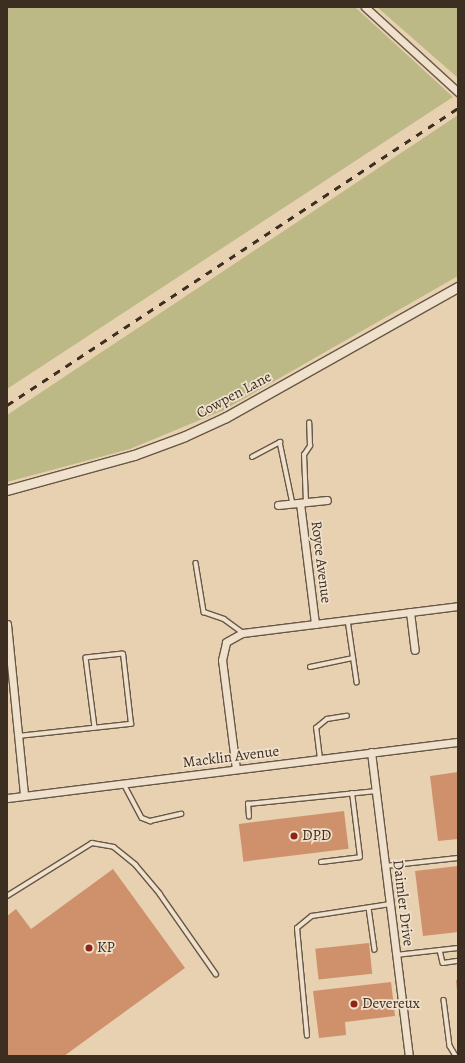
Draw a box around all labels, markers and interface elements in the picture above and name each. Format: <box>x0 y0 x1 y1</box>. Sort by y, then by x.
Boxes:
street label: Cowpen Lane <box>193 368 275 422</box>
street label: Royce Avenue <box>307 520 335 604</box>
street label: Macklin Avenue <box>182 742 280 772</box>
place label: DPD <box>302 827 331 845</box>
marker: DPD <box>289 831 299 841</box>
street label: Daimler Drive <box>389 859 417 947</box>
place label: KP <box>97 939 115 957</box>
marker: KP <box>84 943 94 953</box>
place label: Devereux <box>362 995 420 1013</box>
marker: Devereux <box>349 999 359 1009</box>

